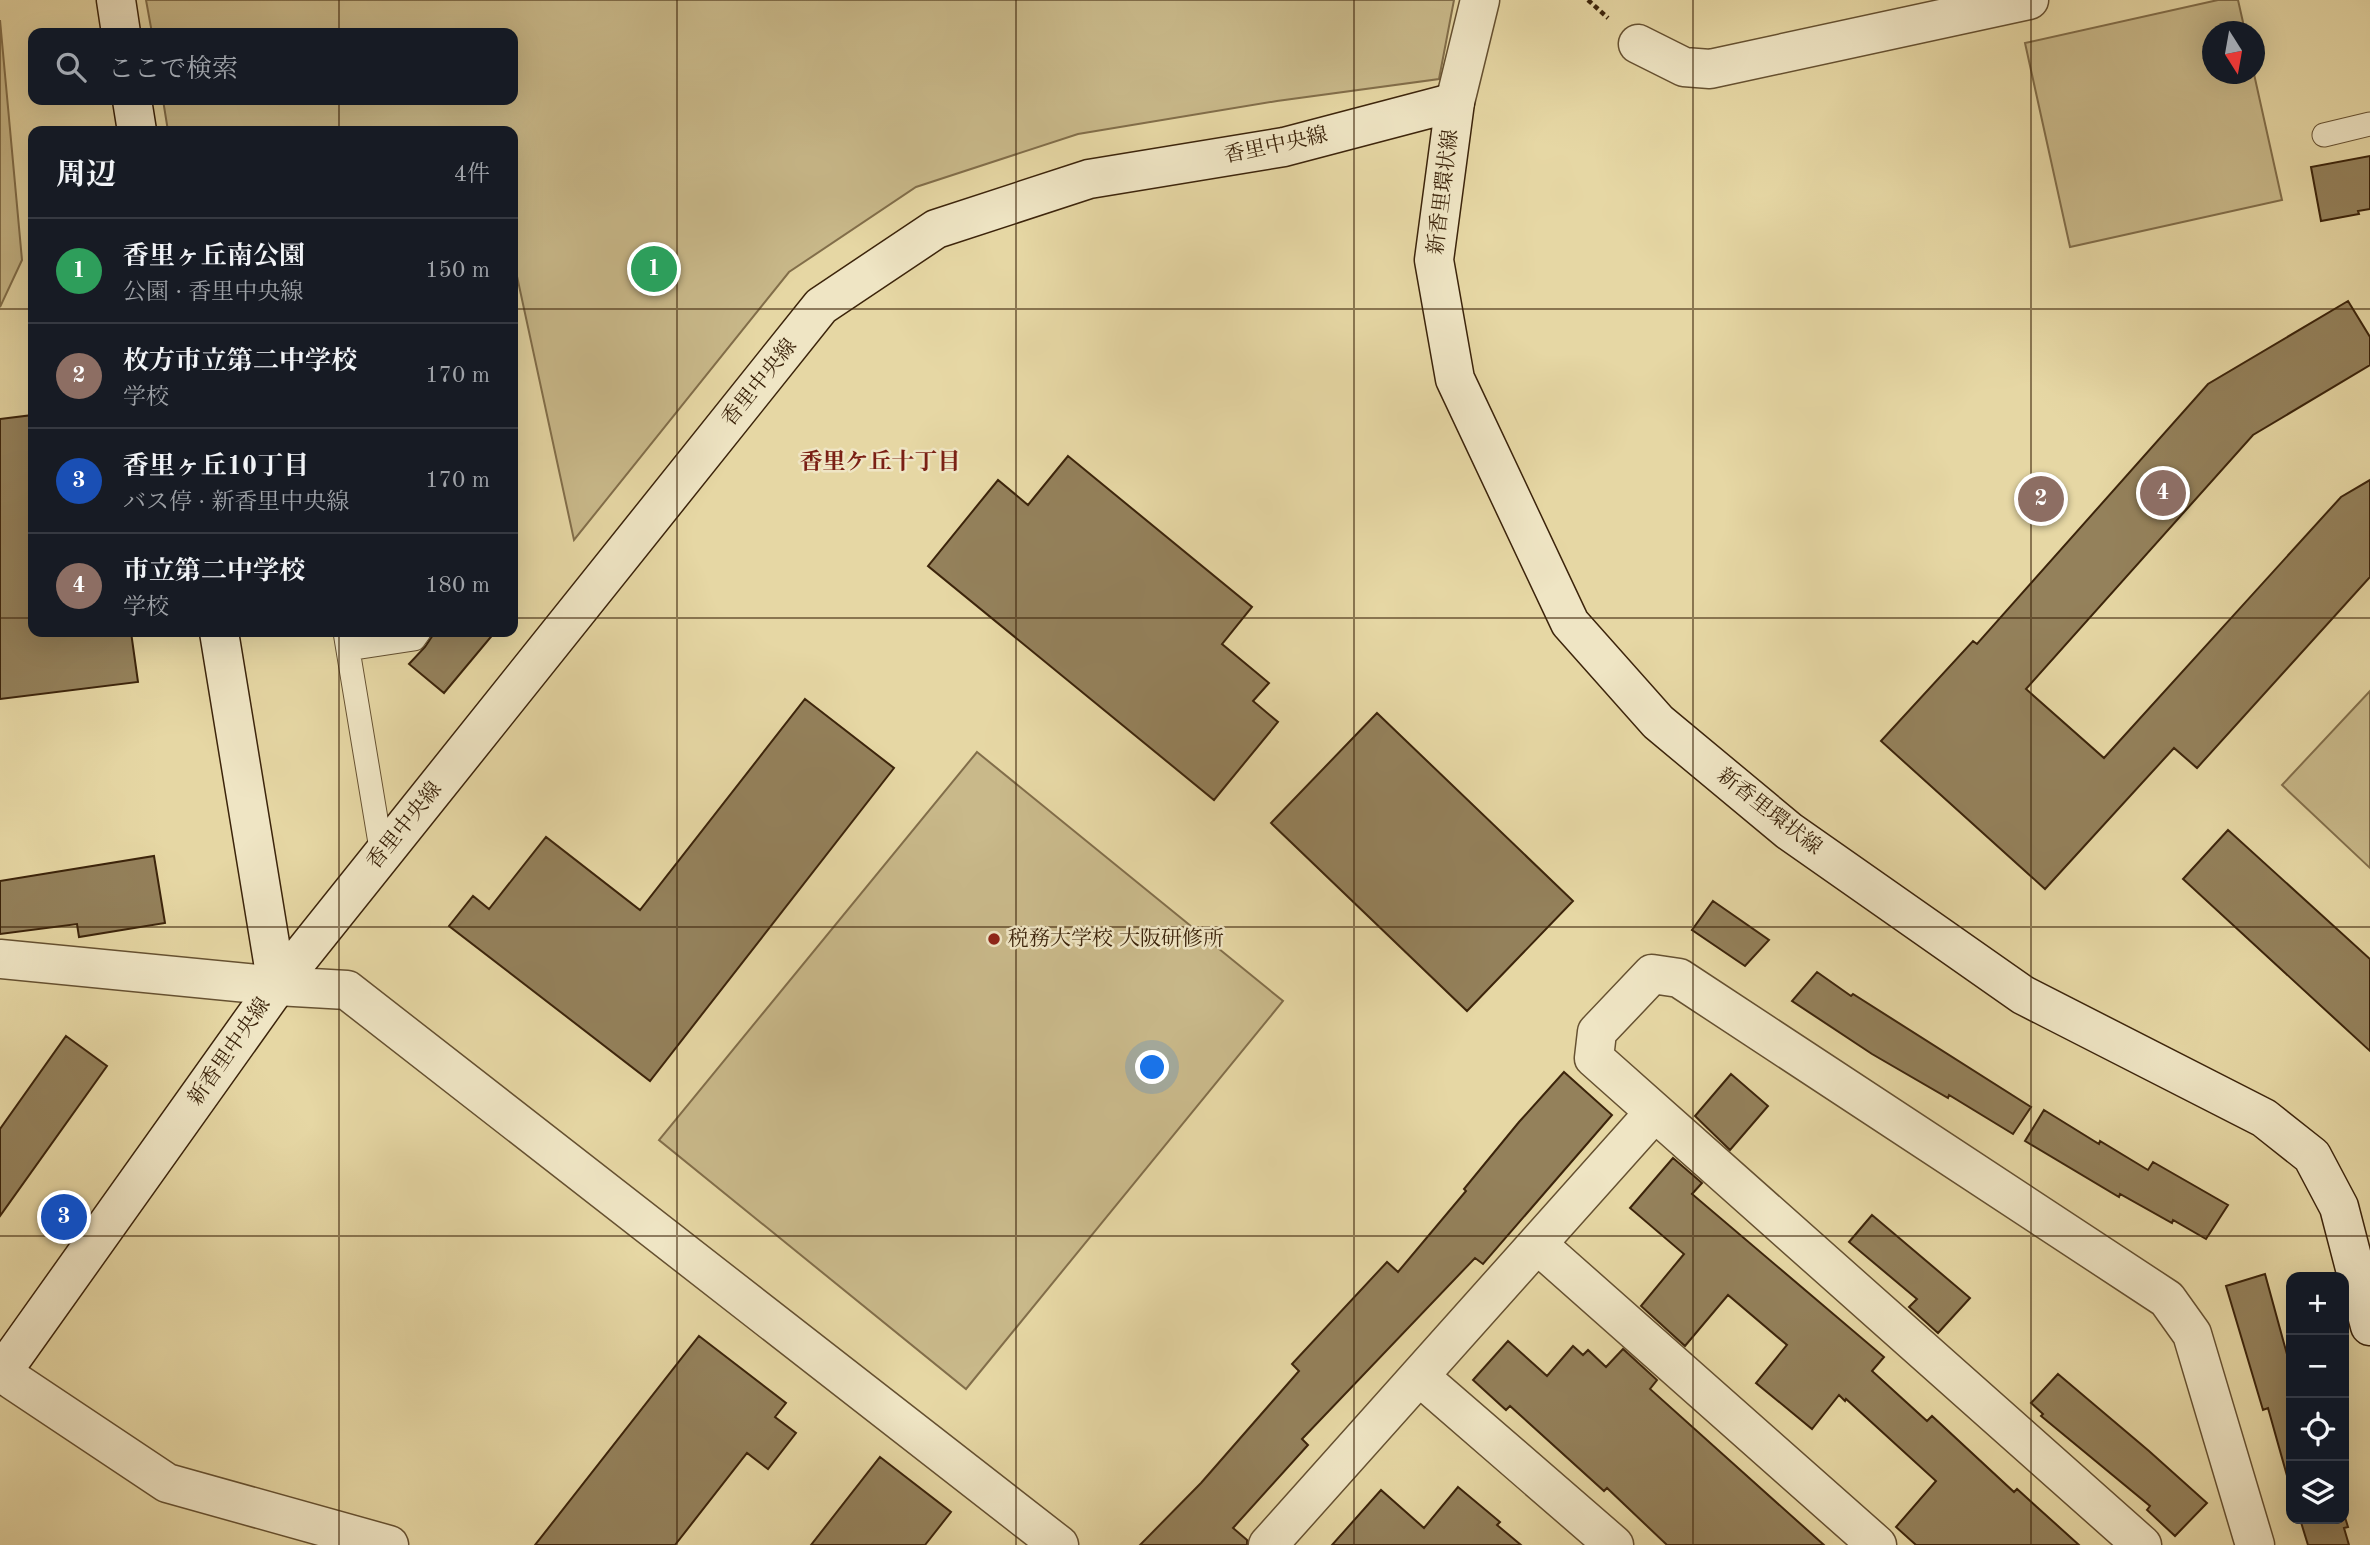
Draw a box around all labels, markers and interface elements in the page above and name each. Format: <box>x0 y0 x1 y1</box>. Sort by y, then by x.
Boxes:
north arrow <box>2202 21 2265 84</box>
search box <box>28 28 518 105</box>
icon: search <box>52 48 90 86</box>
text: ここで検索 <box>108 57 238 83</box>
street label: 香里中央線 <box>1222 123 1330 167</box>
street label: 新香里環状線 <box>1424 128 1462 256</box>
text: 周辺 <box>56 161 116 191</box>
text: 4件 <box>454 163 490 186</box>
pin: 1 <box>631 243 677 295</box>
text: 香里ヶ丘南公園 <box>123 244 305 270</box>
text: 1 <box>72 259 86 282</box>
text: 150 m <box>425 259 490 282</box>
text: 公園 · 香里中央線 <box>123 281 303 304</box>
street label: 香里中央線 <box>717 334 801 430</box>
text: 枚方市立第二中学校 <box>123 349 357 375</box>
text: 2 <box>72 364 86 387</box>
text: 170 m <box>425 364 490 387</box>
text: 学校 <box>123 386 169 409</box>
district label: 香里ケ丘十丁目 <box>800 449 961 474</box>
text: 香里ヶ丘10丁目 <box>123 454 309 480</box>
pin: 4 <box>2140 467 2186 519</box>
text: 3 <box>72 469 86 492</box>
text: 170 m <box>425 469 490 492</box>
pin: 2 <box>2018 473 2064 525</box>
text: バス停 · 新香里中央線 <box>123 491 349 514</box>
text: 市立第二中学校 <box>123 559 305 585</box>
text: 4 <box>72 574 86 597</box>
text: 180 m <box>425 574 490 597</box>
text: 学校 <box>123 596 169 619</box>
street label: 新香里環状線 <box>1713 763 1826 859</box>
street label: 香里中央線 <box>362 777 446 873</box>
place label: 税務大学校 大阪研修所 <box>1008 927 1224 950</box>
marker: 税務大学校 大阪研修所 <box>986 931 1002 947</box>
street label: 新香里中央線 <box>184 993 275 1110</box>
your location <box>1135 1050 1169 1084</box>
pin: 3 <box>41 1191 87 1243</box>
map controls <box>2286 1272 2349 1524</box>
button: + <box>2286 1272 2349 1335</box>
button: − <box>2286 1335 2349 1398</box>
button: locate <box>2286 1398 2349 1461</box>
button: layers <box>2286 1461 2349 1524</box>

